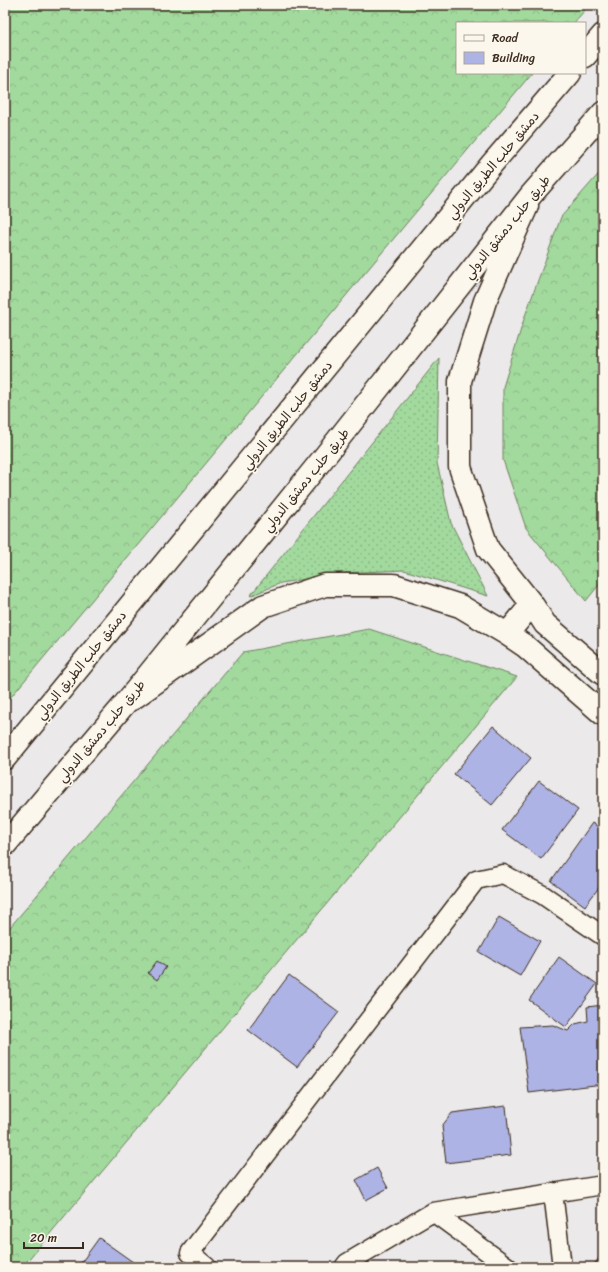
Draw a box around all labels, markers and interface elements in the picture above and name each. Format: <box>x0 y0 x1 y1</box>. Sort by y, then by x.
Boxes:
legend <box>456 22 586 74</box>
text: Road <box>492 27 519 49</box>
text: Building <box>492 47 535 69</box>
street label: دمشق حلب الطريق الدولي <box>441 106 545 224</box>
street label: طريق حلب دمشق الدولي <box>458 170 556 284</box>
street label: دمشق حلب الطريق الدولي <box>236 355 338 475</box>
street label: طريق حلب دمشق الدولي <box>257 423 355 537</box>
street label: دمشق حلب الطريق الدولي <box>30 605 132 725</box>
street label: طريق حلب دمشق الدولي <box>51 674 151 788</box>
scale bar <box>24 1224 83 1250</box>
text: 20 m <box>30 1227 57 1249</box>

